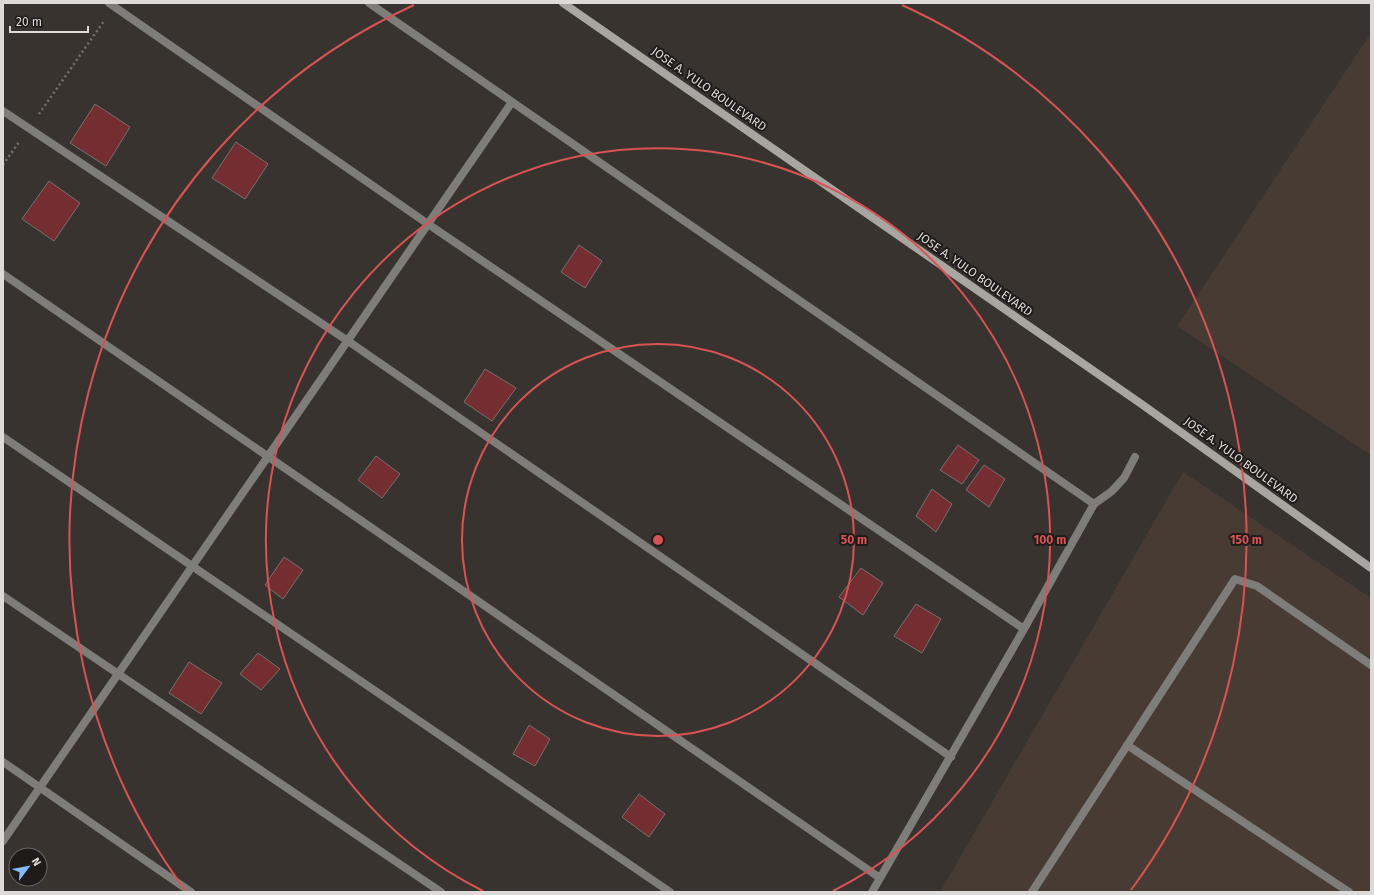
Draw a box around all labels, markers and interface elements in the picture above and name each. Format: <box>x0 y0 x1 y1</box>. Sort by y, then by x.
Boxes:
scale bar <box>10 8 88 34</box>
text: 20 m <box>16 15 42 29</box>
street label: JOSE A. YULO BOULEVARD <box>649 44 769 134</box>
street label: JOSE A. YULO BOULEVARD <box>915 229 1035 319</box>
street label: JOSE A. YULO BOULEVARD <box>1182 414 1301 506</box>
centre of rings <box>651 533 665 547</box>
text: 50 m <box>841 533 867 547</box>
text: 100 m <box>1034 533 1066 547</box>
text: 150 m <box>1230 533 1262 547</box>
north arrow <box>8 847 48 887</box>
text: N <box>29 855 44 869</box>

